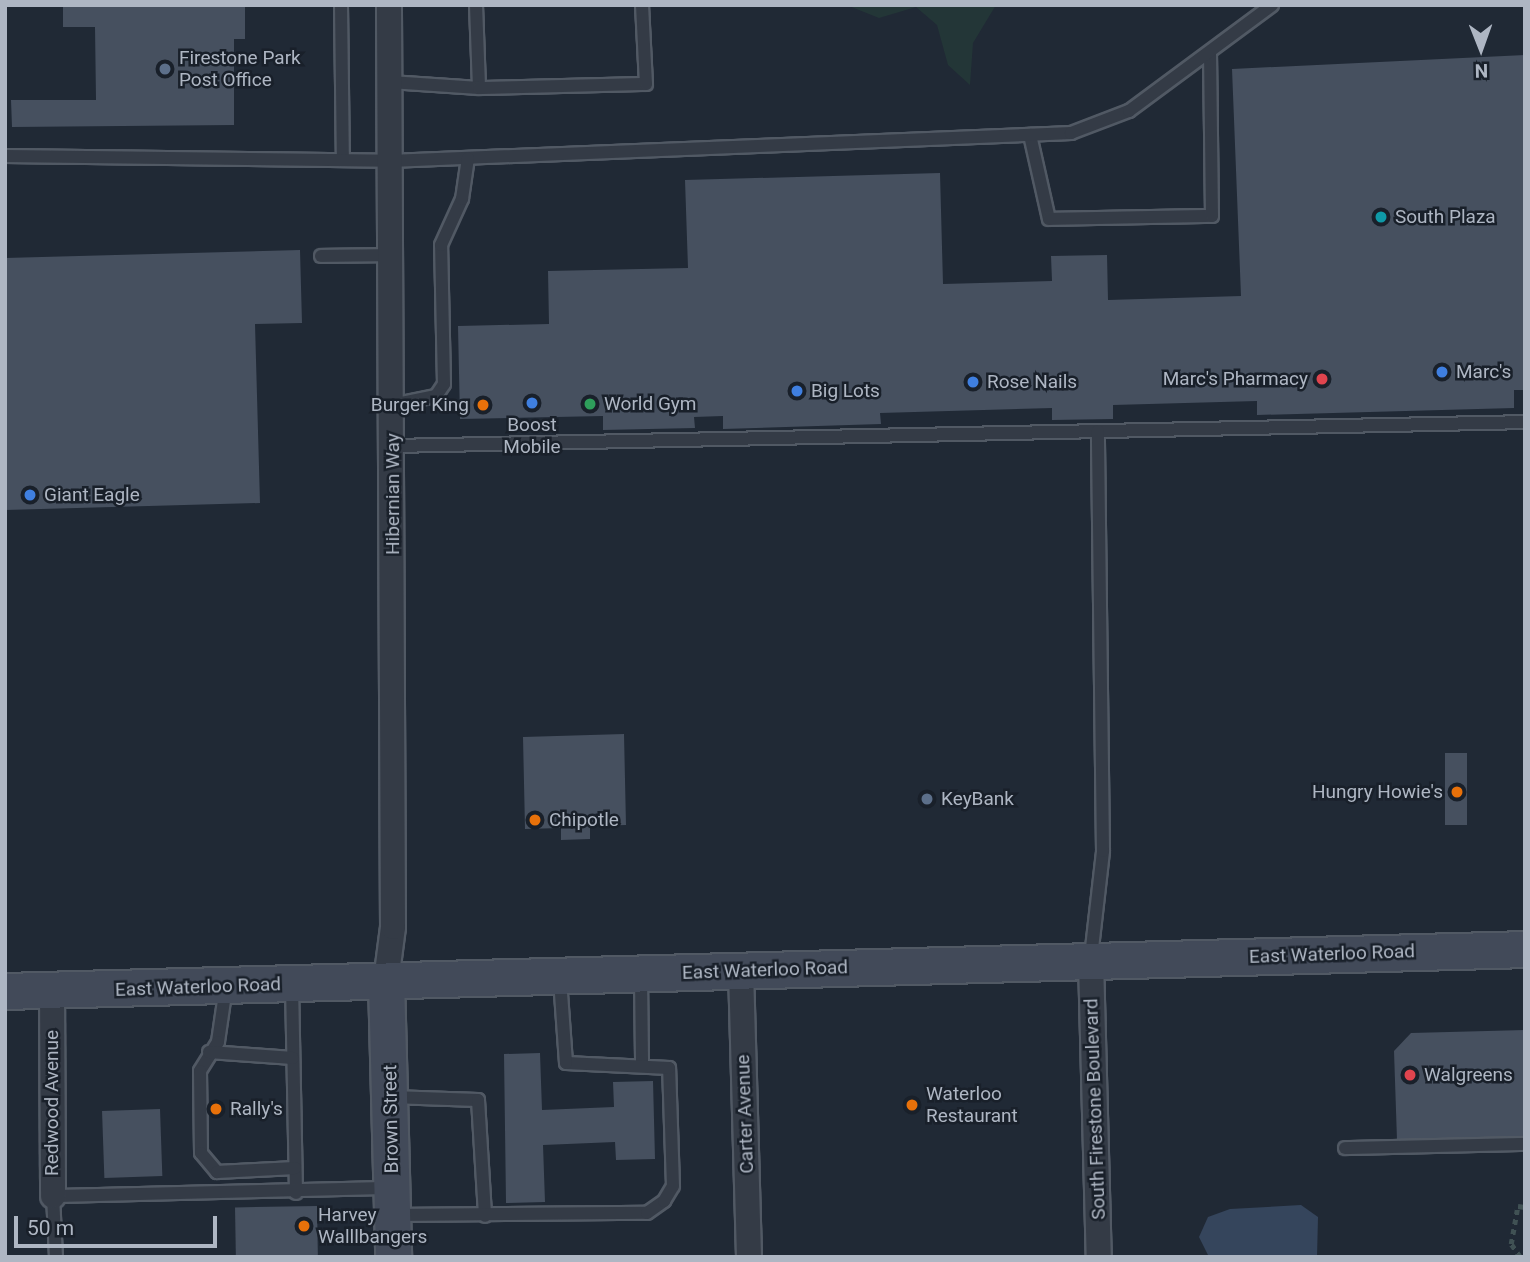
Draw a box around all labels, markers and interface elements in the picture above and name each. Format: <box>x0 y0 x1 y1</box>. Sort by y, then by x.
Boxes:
north arrow <box>1446 14 1516 84</box>
place label: Firestone Park Post Office <box>179 47 301 91</box>
text: N <box>1474 59 1488 82</box>
marker: Firestone Park Post Office <box>157 61 173 77</box>
place label: South Plaza <box>1395 206 1496 228</box>
marker: South Plaza <box>1373 209 1389 225</box>
place label: Marc's <box>1456 361 1511 383</box>
marker: Marc's <box>1434 364 1450 380</box>
place label: Marc's Pharmacy <box>1163 368 1308 390</box>
place label: Rose Nails <box>987 371 1077 393</box>
marker: Marc's Pharmacy <box>1314 371 1330 387</box>
marker: Rose Nails <box>965 374 981 390</box>
place label: Big Lots <box>811 380 880 402</box>
marker: Big Lots <box>789 383 805 399</box>
place label: World Gym <box>604 393 696 415</box>
place label: Burger King <box>371 394 469 416</box>
marker: Boost Mobile <box>524 395 540 411</box>
marker: World Gym <box>582 396 598 412</box>
marker: Burger King <box>475 397 491 413</box>
place label: Boost Mobile <box>503 414 561 458</box>
street label: Hibernian Way <box>382 433 404 555</box>
place label: Giant Eagle <box>44 484 140 506</box>
marker: Giant Eagle <box>22 487 38 503</box>
place label: Hungry Howie's <box>1312 781 1443 803</box>
marker: Hungry Howie's <box>1449 784 1465 800</box>
place label: KeyBank <box>941 788 1014 810</box>
marker: KeyBank <box>919 791 935 807</box>
place label: Chipotle <box>549 809 619 831</box>
marker: Chipotle <box>527 812 543 828</box>
street label: East Waterloo Road <box>1249 940 1415 968</box>
street label: East Waterloo Road <box>682 956 848 984</box>
street label: East Waterloo Road <box>115 973 281 1001</box>
street label: South Firestone Boulevard <box>1080 998 1110 1220</box>
street label: Redwood Avenue <box>41 1030 63 1176</box>
street label: Carter Avenue <box>732 1054 758 1174</box>
place label: Walgreens <box>1424 1064 1513 1086</box>
street label: Brown Street <box>379 1065 403 1173</box>
marker: Walgreens <box>1402 1067 1418 1083</box>
place label: Waterloo Restaurant <box>926 1083 1018 1127</box>
marker: Waterloo Restaurant <box>904 1097 920 1113</box>
place label: Rally's <box>230 1098 283 1120</box>
marker: Rally's <box>208 1101 224 1117</box>
scale bar <box>18 1202 220 1246</box>
place label: Harvey Walllbangers <box>318 1204 427 1248</box>
text: 50 m <box>27 1216 74 1240</box>
marker: Harvey Walllbangers <box>296 1218 312 1234</box>

